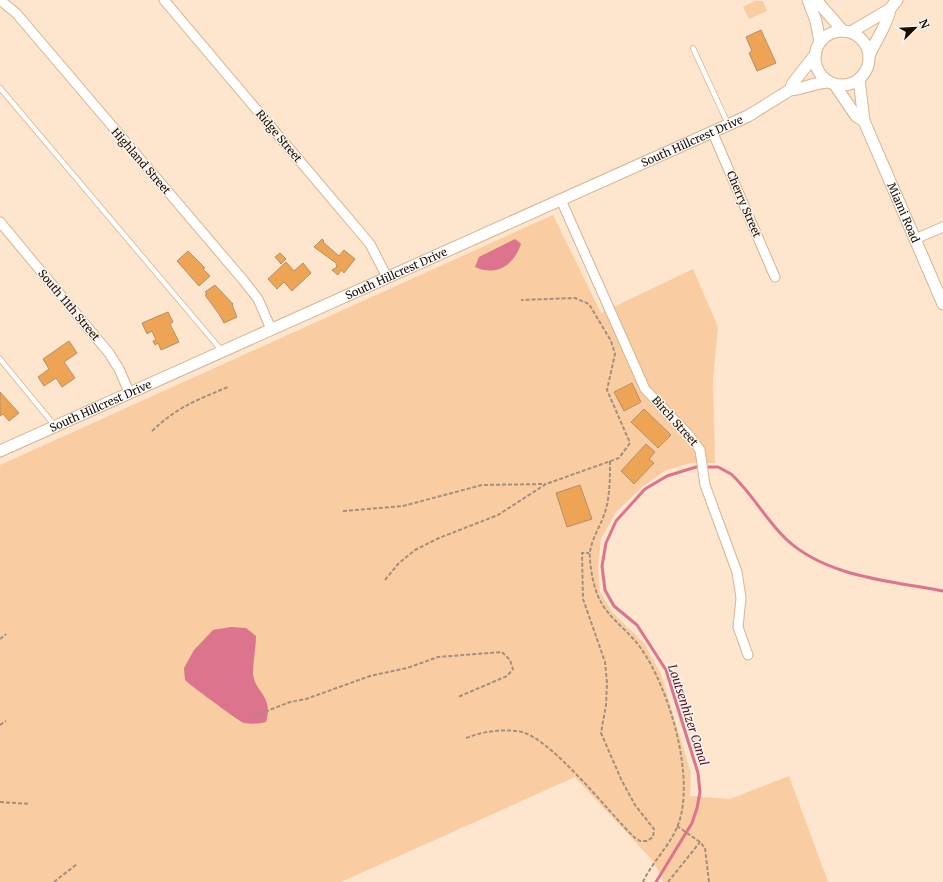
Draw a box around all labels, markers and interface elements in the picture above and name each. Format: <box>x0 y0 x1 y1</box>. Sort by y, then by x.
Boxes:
north arrow <box>895 8 935 48</box>
text: N <box>916 17 932 31</box>
street label: Ridge Street <box>253 107 305 166</box>
street label: South Hillcrest Drive <box>639 112 745 170</box>
street label: Highland Street <box>108 125 174 198</box>
street label: Cherry Street <box>724 169 765 240</box>
street label: Miami Road <box>884 180 923 245</box>
street label: South Hillcrest Drive <box>343 245 449 302</box>
street label: South 11th Street <box>35 266 103 344</box>
street label: South Hillcrest Drive <box>47 377 154 435</box>
street label: Birch Street <box>649 393 702 449</box>
water label: Loutsenhizer Canal <box>665 662 712 768</box>

